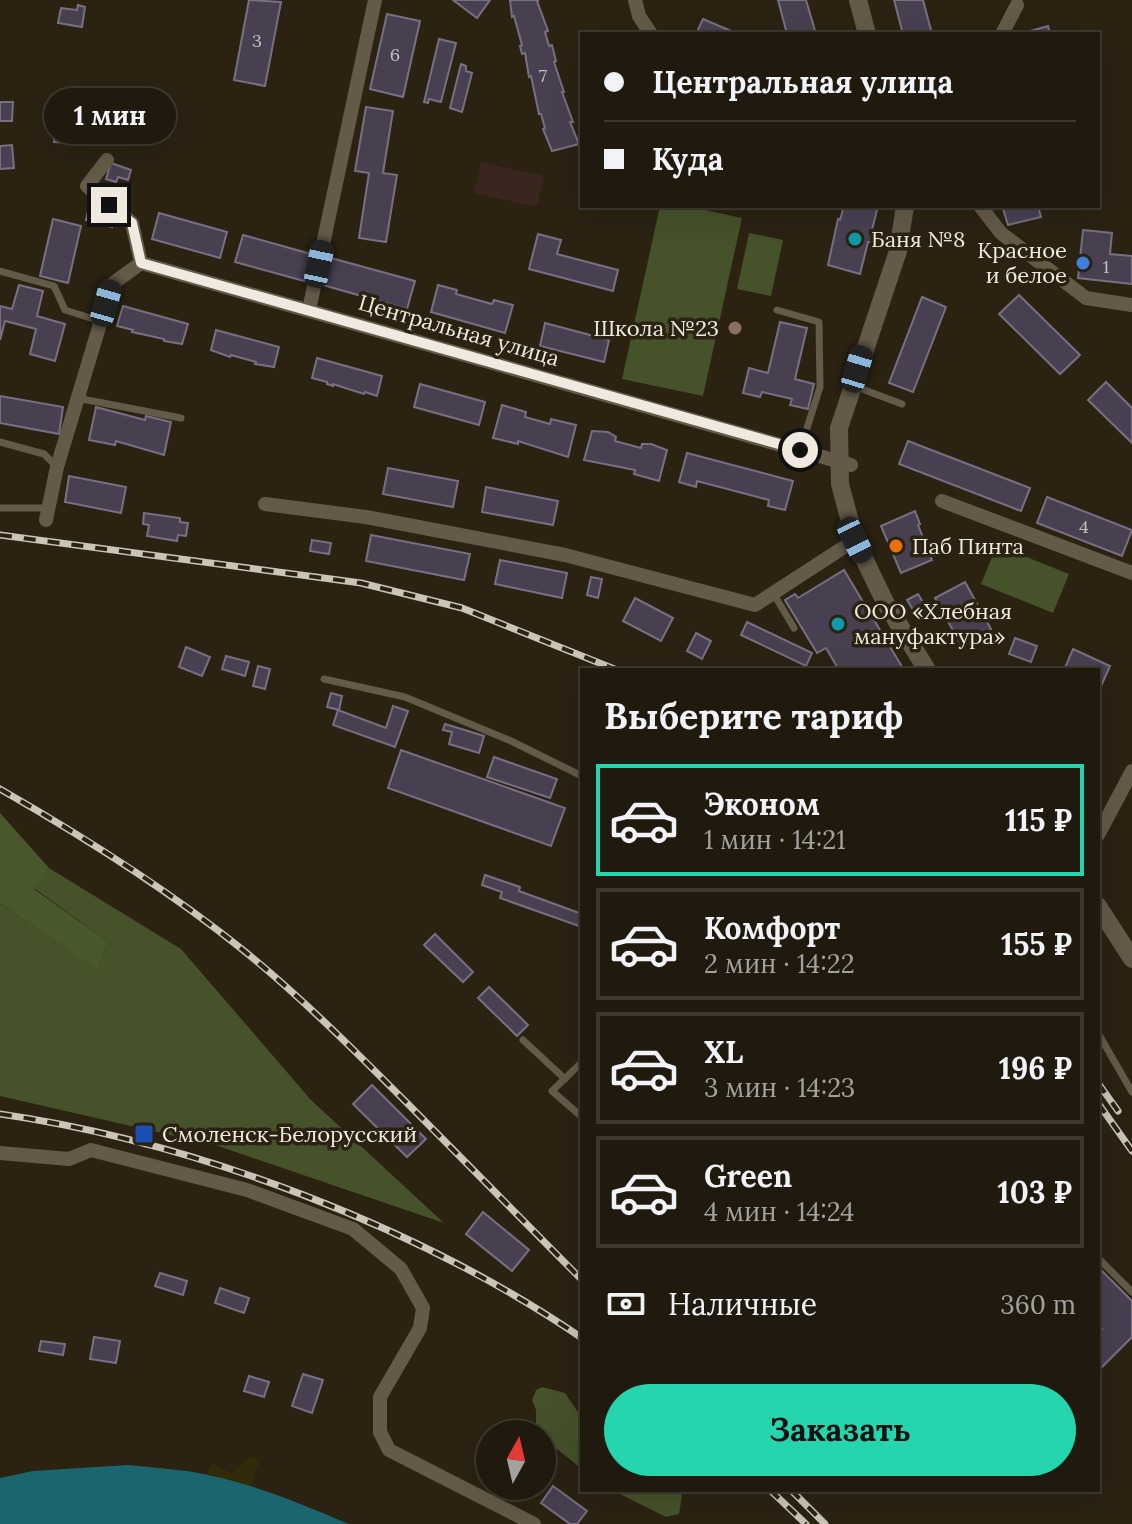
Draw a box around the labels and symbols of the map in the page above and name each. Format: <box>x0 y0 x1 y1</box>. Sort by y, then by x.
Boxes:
house number: 3 <box>252 29 262 52</box>
house number: 6 <box>390 43 400 66</box>
house number: 7 <box>539 64 547 87</box>
callout: 1 мин <box>43 89 175 145</box>
route end <box>91 187 127 223</box>
place label: Баня №8 <box>871 225 965 253</box>
marker: Баня №8 <box>846 230 864 248</box>
place label: Красное и белое <box>977 236 1067 289</box>
car <box>302 238 336 290</box>
marker: Красное и белое <box>1074 254 1092 272</box>
house number: 1 <box>1103 255 1109 278</box>
car <box>88 277 124 329</box>
street label: Центральная улица <box>355 288 563 372</box>
place label: Школа №23 <box>593 314 719 342</box>
marker: Школа №23 <box>726 319 744 337</box>
car <box>839 343 875 395</box>
route start <box>782 432 818 468</box>
car <box>834 513 876 567</box>
house number: 4 <box>1079 515 1089 538</box>
place label: Паб Пинта <box>912 532 1024 560</box>
marker: Паб Пинта <box>887 537 905 555</box>
place label: ООО «Хлебная мануфактура» <box>854 597 1012 650</box>
marker: ООО «Хлебная мануфактура» <box>829 615 847 633</box>
place label: Смоленск-Белорусский <box>162 1120 417 1148</box>
marker: Смоленск-Белорусский <box>133 1123 155 1145</box>
north arrow <box>476 1420 556 1500</box>

